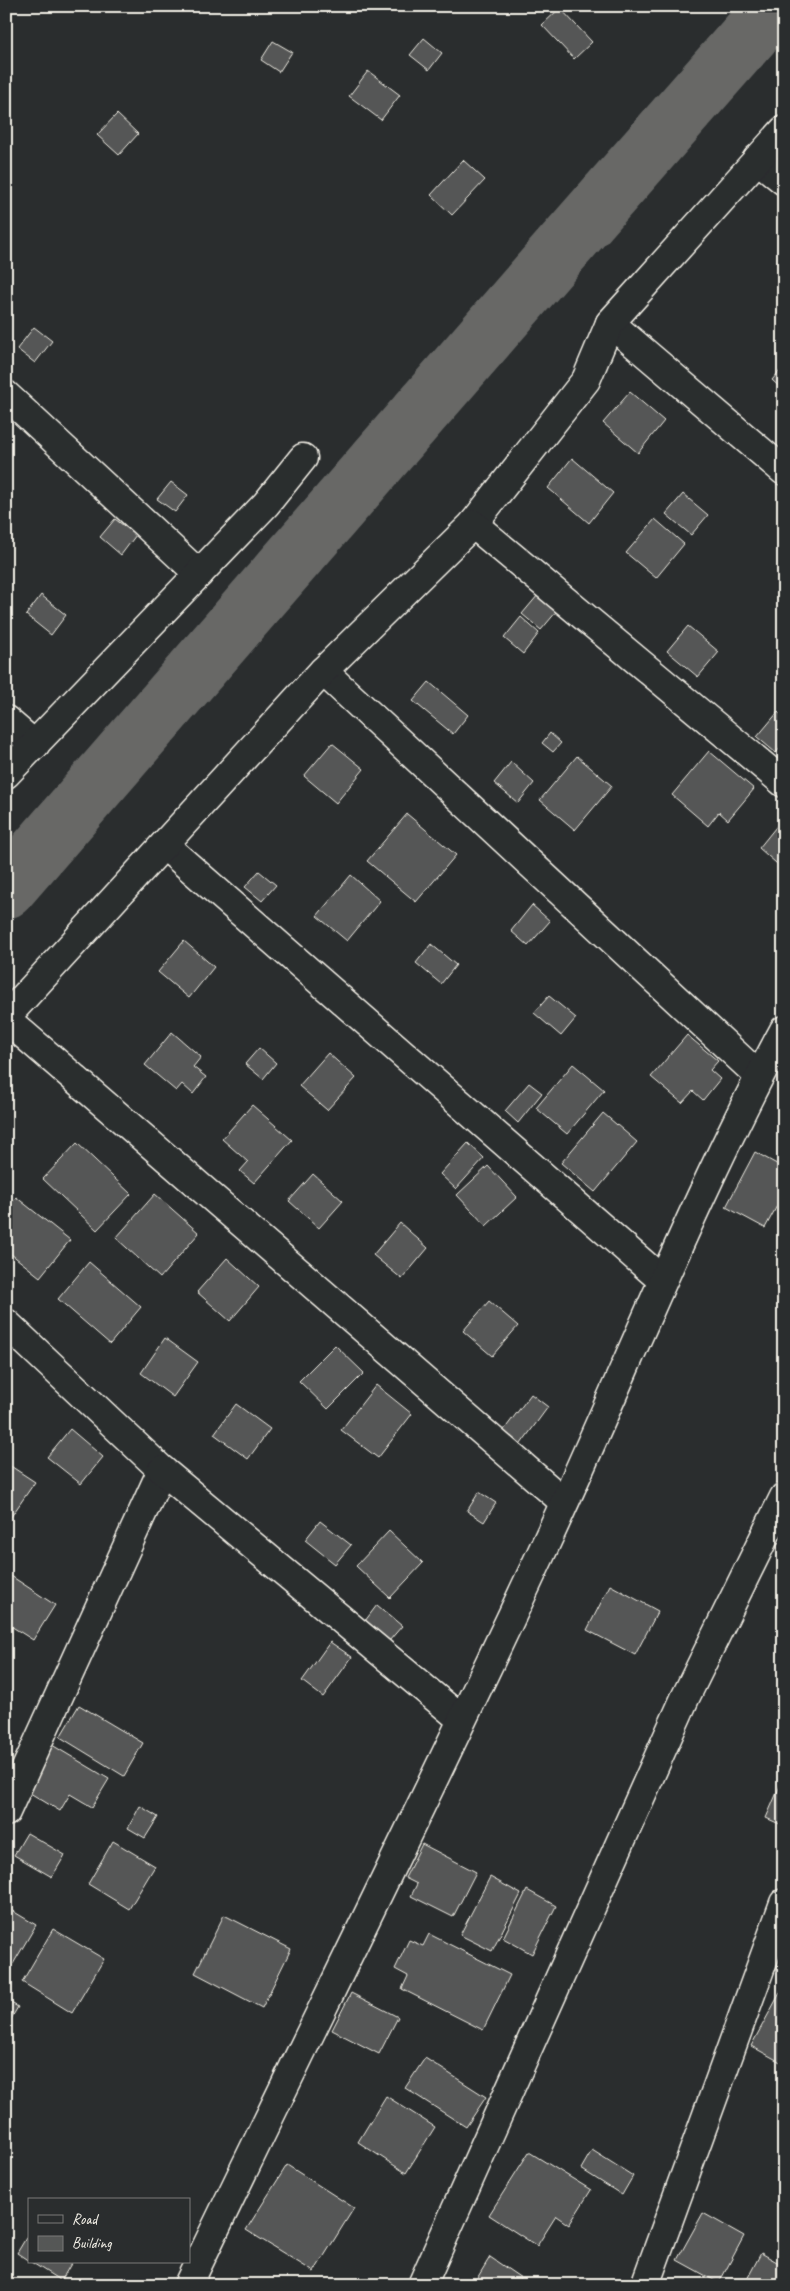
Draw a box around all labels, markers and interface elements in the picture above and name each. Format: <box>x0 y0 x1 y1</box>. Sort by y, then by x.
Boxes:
legend <box>28 2198 190 2264</box>
text: Road <box>72 2210 99 2229</box>
text: Building <box>72 2234 112 2253</box>

